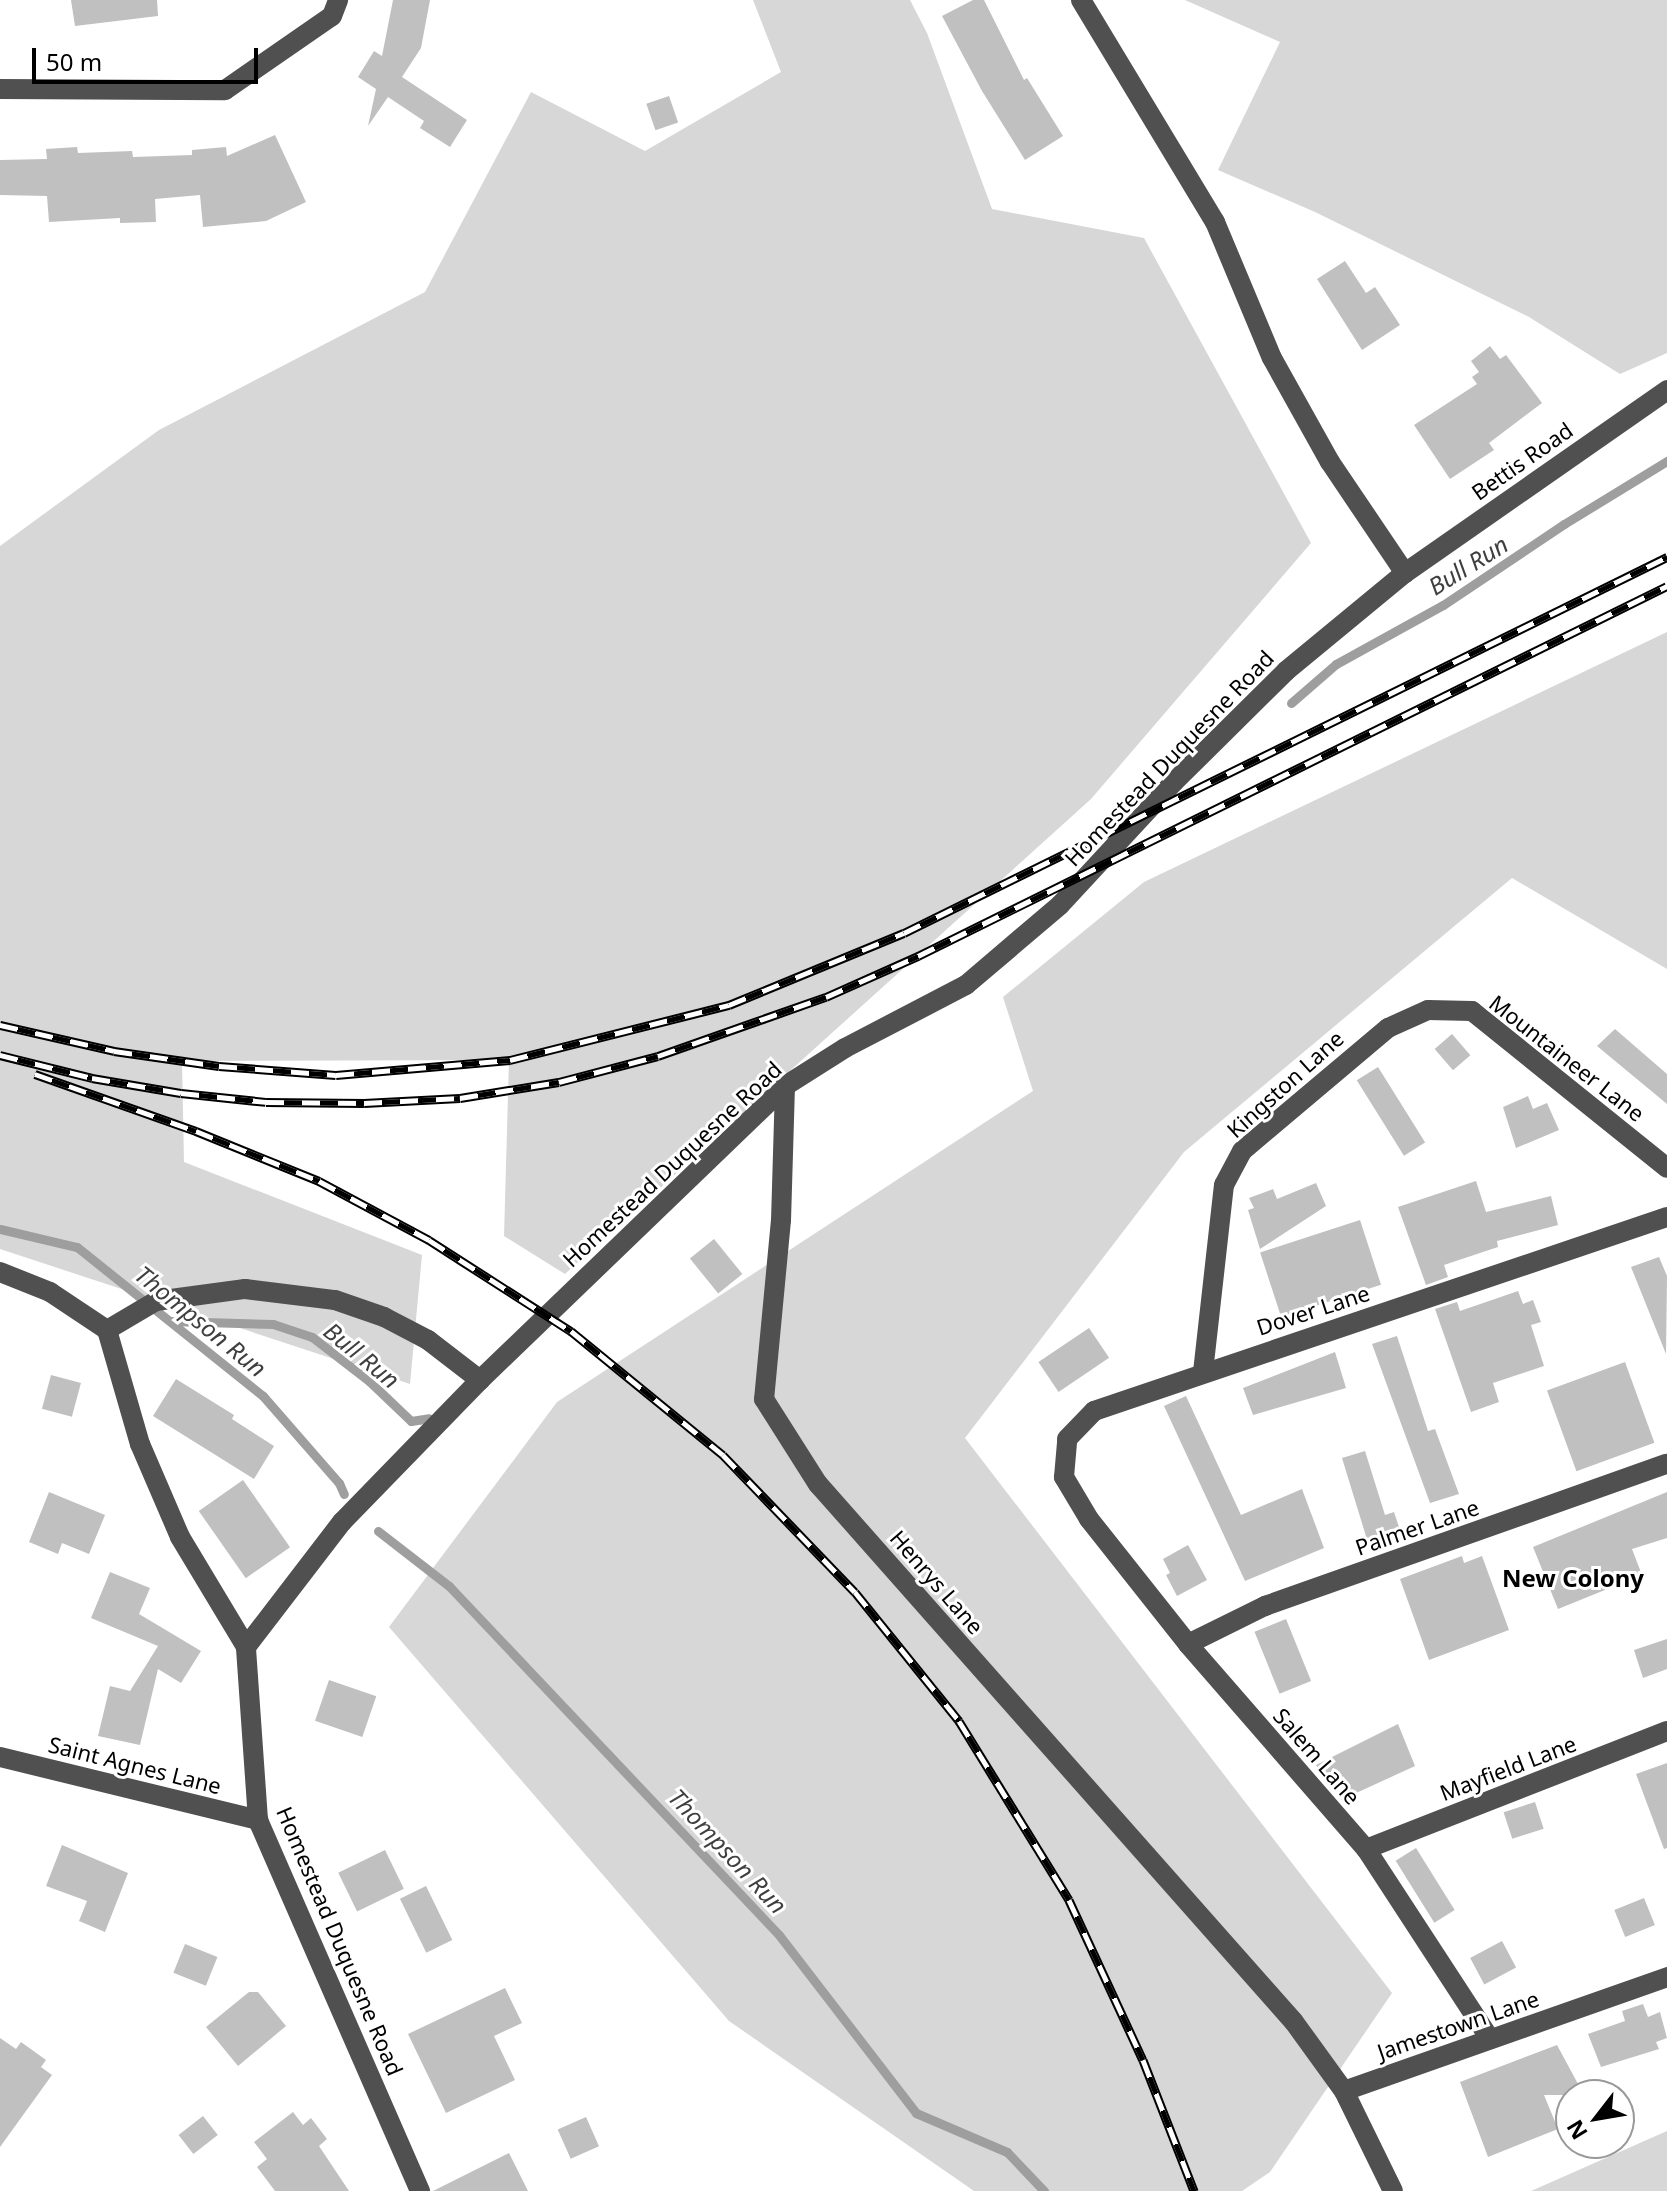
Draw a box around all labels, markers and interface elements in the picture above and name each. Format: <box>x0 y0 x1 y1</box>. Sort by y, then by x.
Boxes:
scale bar <box>36 32 262 82</box>
text: 50 m <box>46 45 102 78</box>
street label: Bettis Road <box>1466 417 1578 505</box>
water label: Bull Run <box>1423 529 1513 601</box>
street label: Homestead Duquesne Road <box>1059 645 1279 871</box>
street label: Mountaineer Lane <box>1484 989 1650 1127</box>
street label: Kingston Lane <box>1221 1025 1349 1143</box>
street label: Homestead Duquesne Road <box>557 1056 787 1272</box>
water label: Thompson Run <box>130 1259 272 1383</box>
street label: Dover Lane <box>1253 1279 1373 1341</box>
water label: Bull Run <box>319 1316 405 1394</box>
street label: Palmer Lane <box>1352 1494 1482 1560</box>
street label: Henrys Lane <box>885 1525 989 1639</box>
district label: New Colony <box>1502 1564 1644 1592</box>
street label: Salem Lane <box>1268 1703 1366 1809</box>
street label: Mayfield Lane <box>1436 1730 1580 1806</box>
street label: Saint Agnes Lane <box>46 1731 224 1799</box>
water label: Thompson Run <box>663 1783 793 1919</box>
street label: Homestead Duquesne Road <box>271 1803 409 2079</box>
street label: Jamestown Lane <box>1374 1985 1542 2065</box>
north arrow <box>1555 2079 1635 2159</box>
text: N <box>1559 2115 1594 2146</box>

